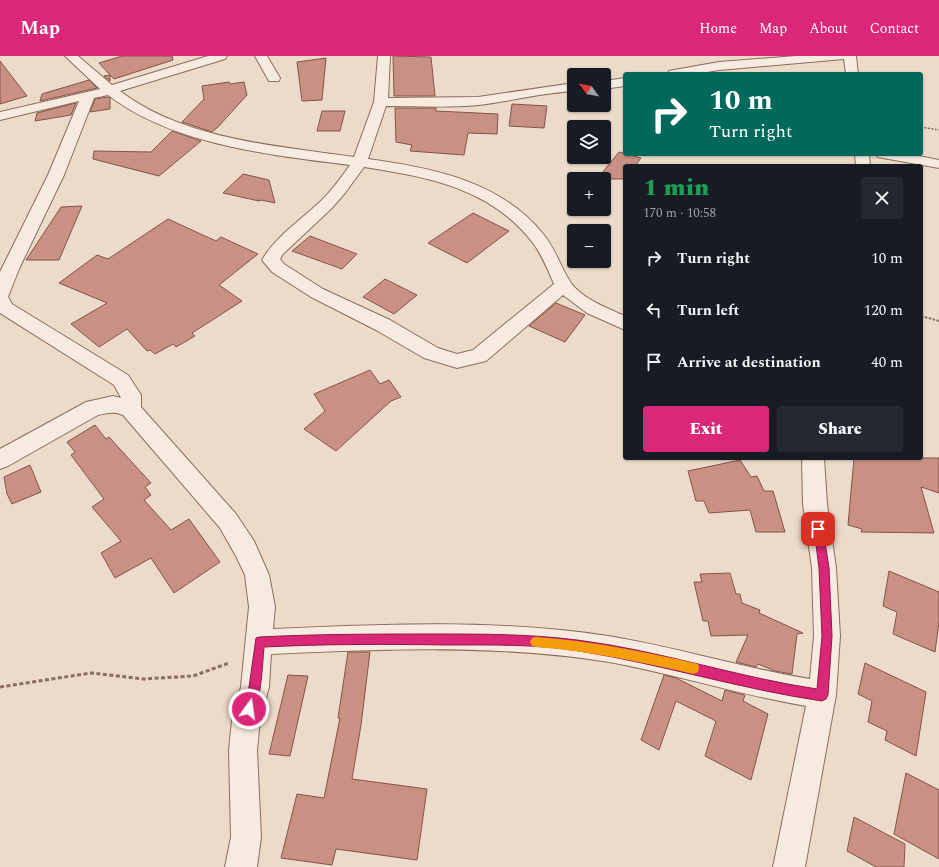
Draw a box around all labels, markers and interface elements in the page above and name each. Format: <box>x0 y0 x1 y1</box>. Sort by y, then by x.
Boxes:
text: Map <box>20 14 60 43</box>
text: Home <box>699 18 737 39</box>
text: Map <box>759 18 787 39</box>
text: About <box>809 18 848 39</box>
text: Contact <box>870 18 919 39</box>
north arrow <box>567 68 611 112</box>
map controls <box>567 68 611 268</box>
text: 10 m <box>709 79 773 122</box>
icon: right <box>643 88 695 140</box>
text: Turn right <box>709 118 792 145</box>
button: layers <box>567 120 611 164</box>
text: 1 min <box>643 170 709 206</box>
button: + <box>567 172 611 216</box>
button: close <box>861 177 903 219</box>
text: 170 m · 10:58 <box>643 203 716 223</box>
button: − <box>567 224 611 268</box>
icon: right <box>643 247 665 269</box>
text: Turn right <box>677 247 750 270</box>
text: 10 m <box>871 247 903 270</box>
icon: left <box>643 299 665 321</box>
text: Turn left <box>677 299 739 322</box>
text: 120 m <box>864 299 903 322</box>
icon: arrive <box>643 351 665 373</box>
text: Arrive at destination <box>677 351 821 374</box>
text: 40 m <box>871 351 903 374</box>
button: Exit <box>643 406 769 452</box>
button: Share <box>777 406 903 452</box>
pin <box>801 512 835 546</box>
icon: arrive <box>807 518 829 540</box>
position arrow <box>228 688 270 730</box>

